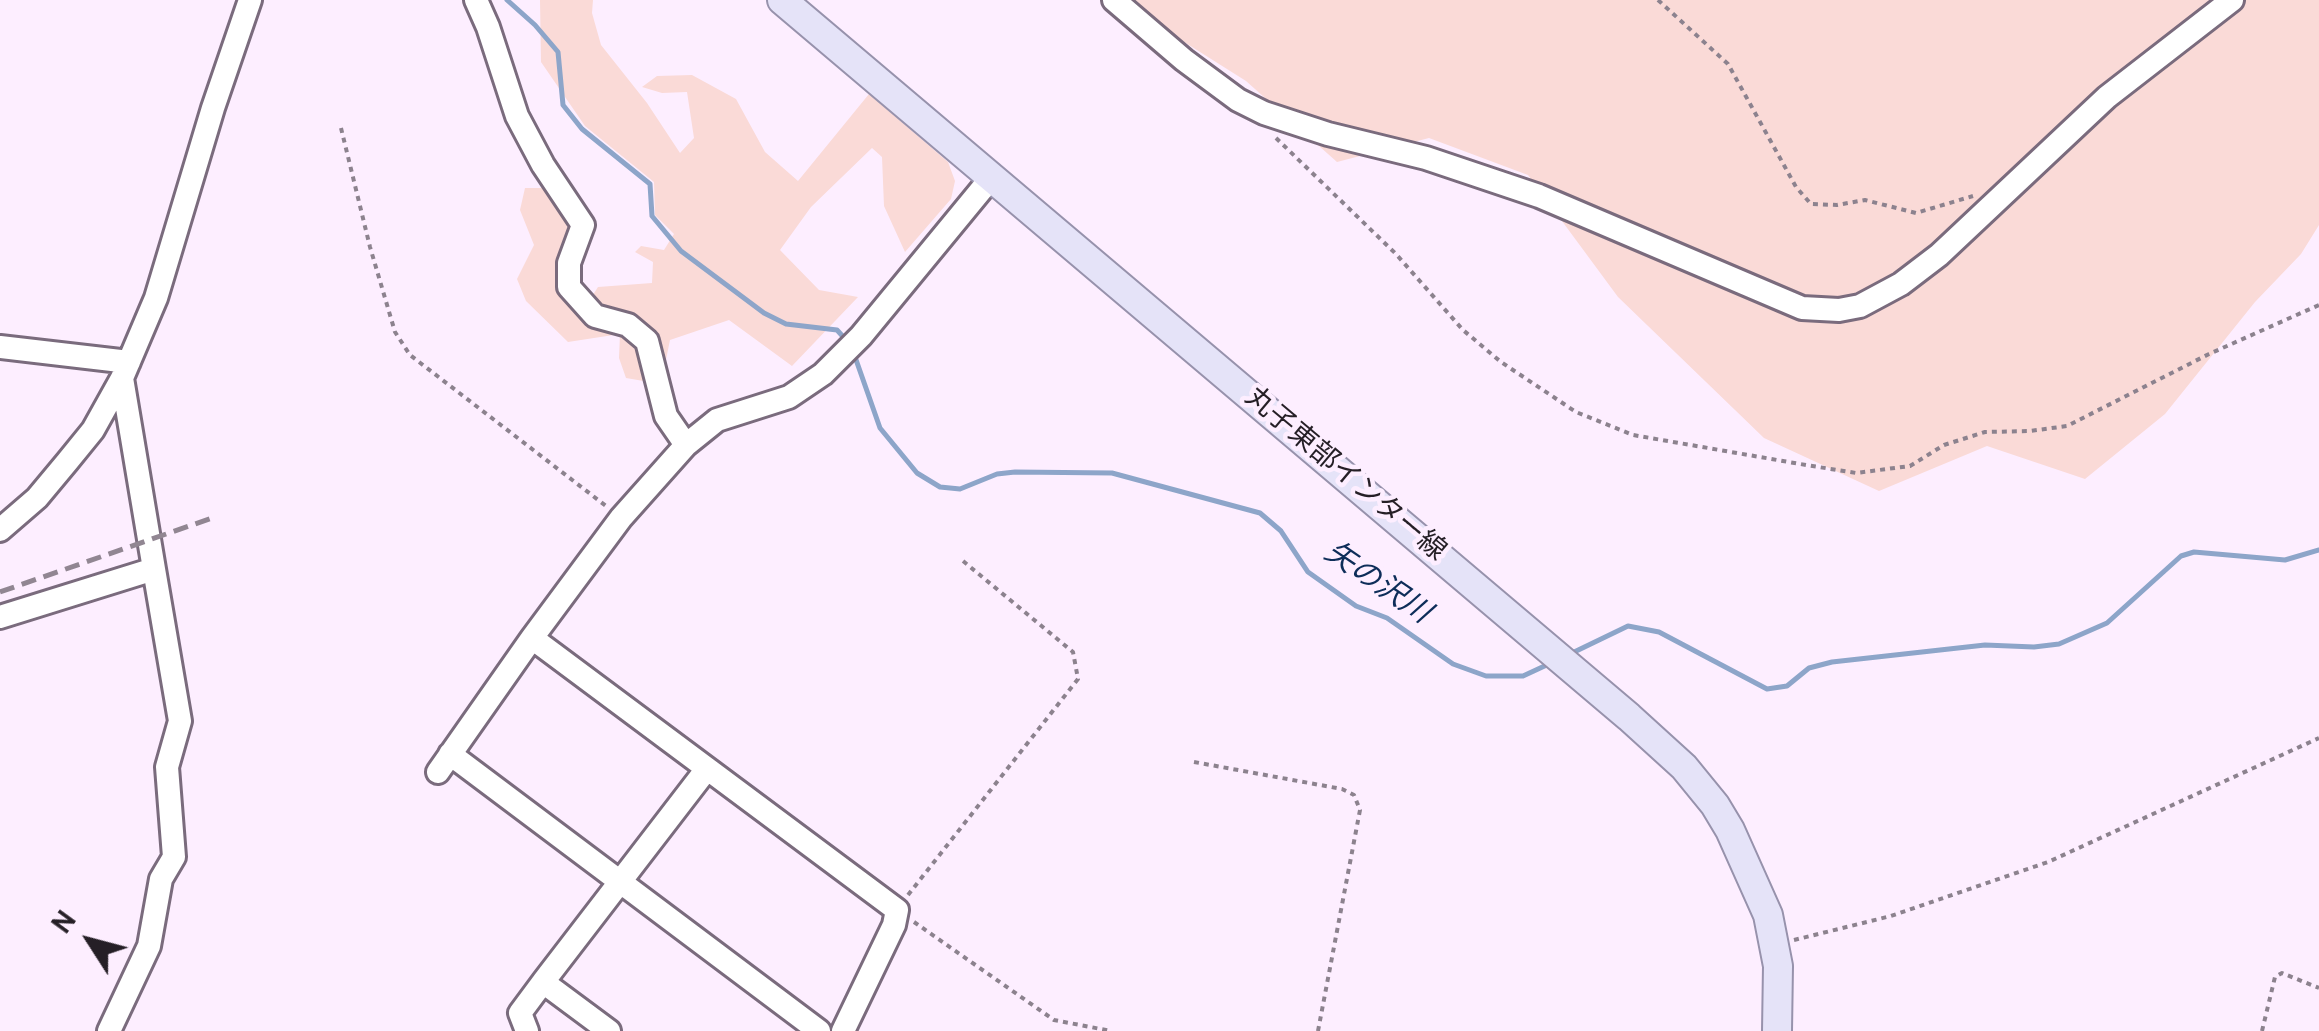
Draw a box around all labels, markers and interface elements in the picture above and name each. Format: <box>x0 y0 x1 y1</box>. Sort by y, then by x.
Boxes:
street label: 丸子東部インター線 <box>1237 382 1451 570</box>
water label: 矢の沢川 <box>1316 537 1436 633</box>
north arrow <box>40 891 140 991</box>
text: N <box>45 905 86 942</box>

